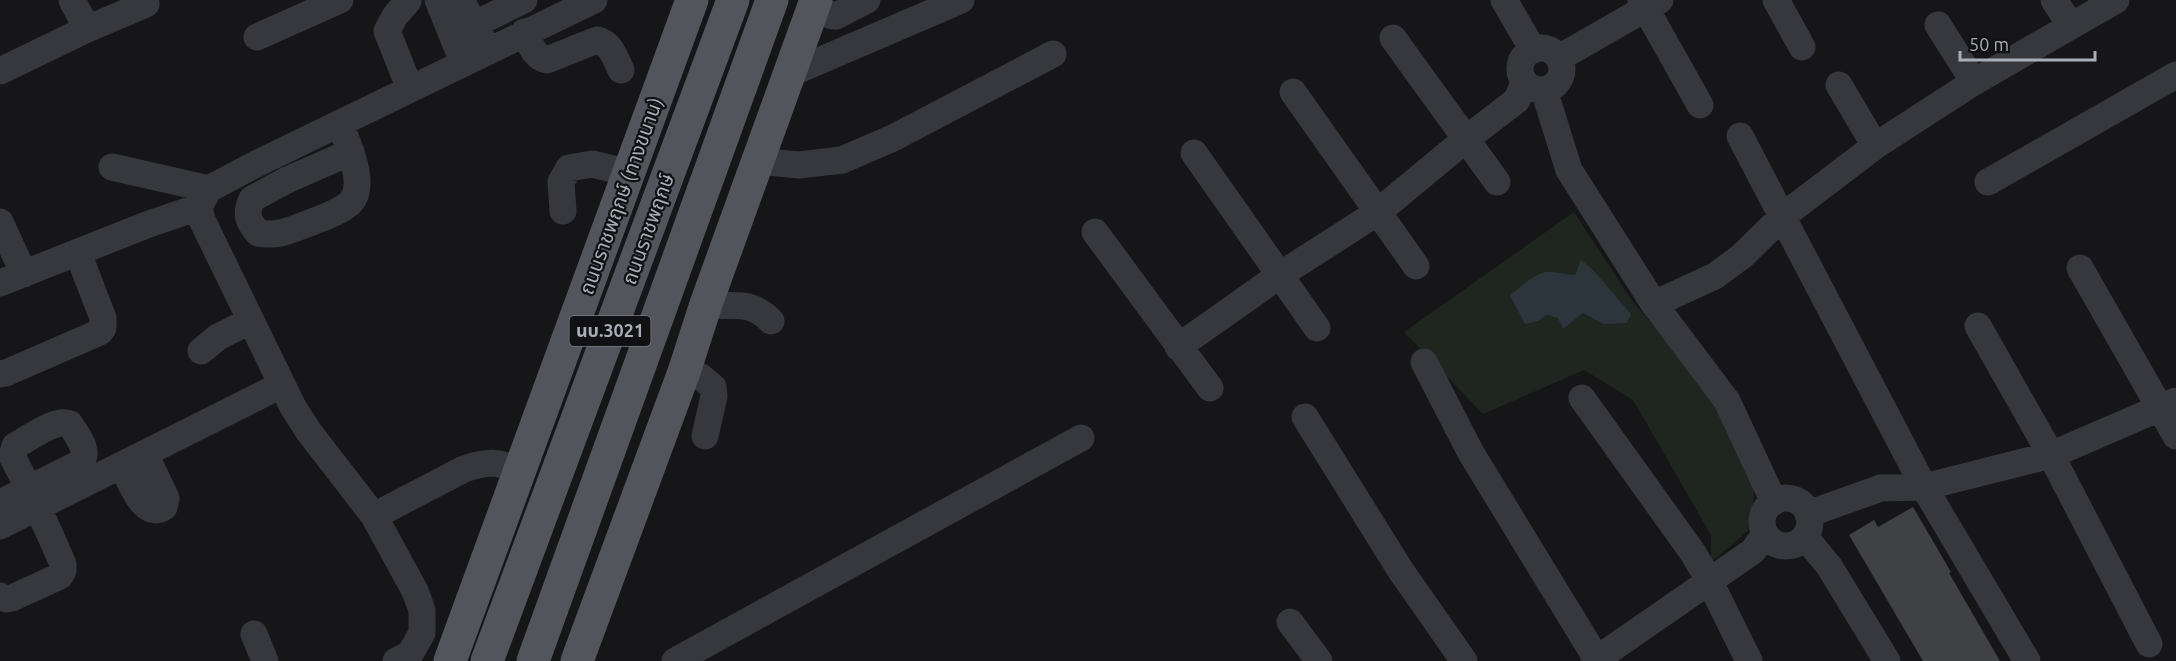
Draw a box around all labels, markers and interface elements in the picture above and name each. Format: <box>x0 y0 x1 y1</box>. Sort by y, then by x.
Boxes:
scale bar <box>1960 24 2095 62</box>
text: 50 m <box>1969 34 2009 54</box>
street label: ถนนราชพฤกษ์ (ทางขนาน) <box>574 94 668 298</box>
street label: ถนนราชพฤกษ์ <box>617 170 679 288</box>
road number: นบ.3021 <box>570 316 650 346</box>

